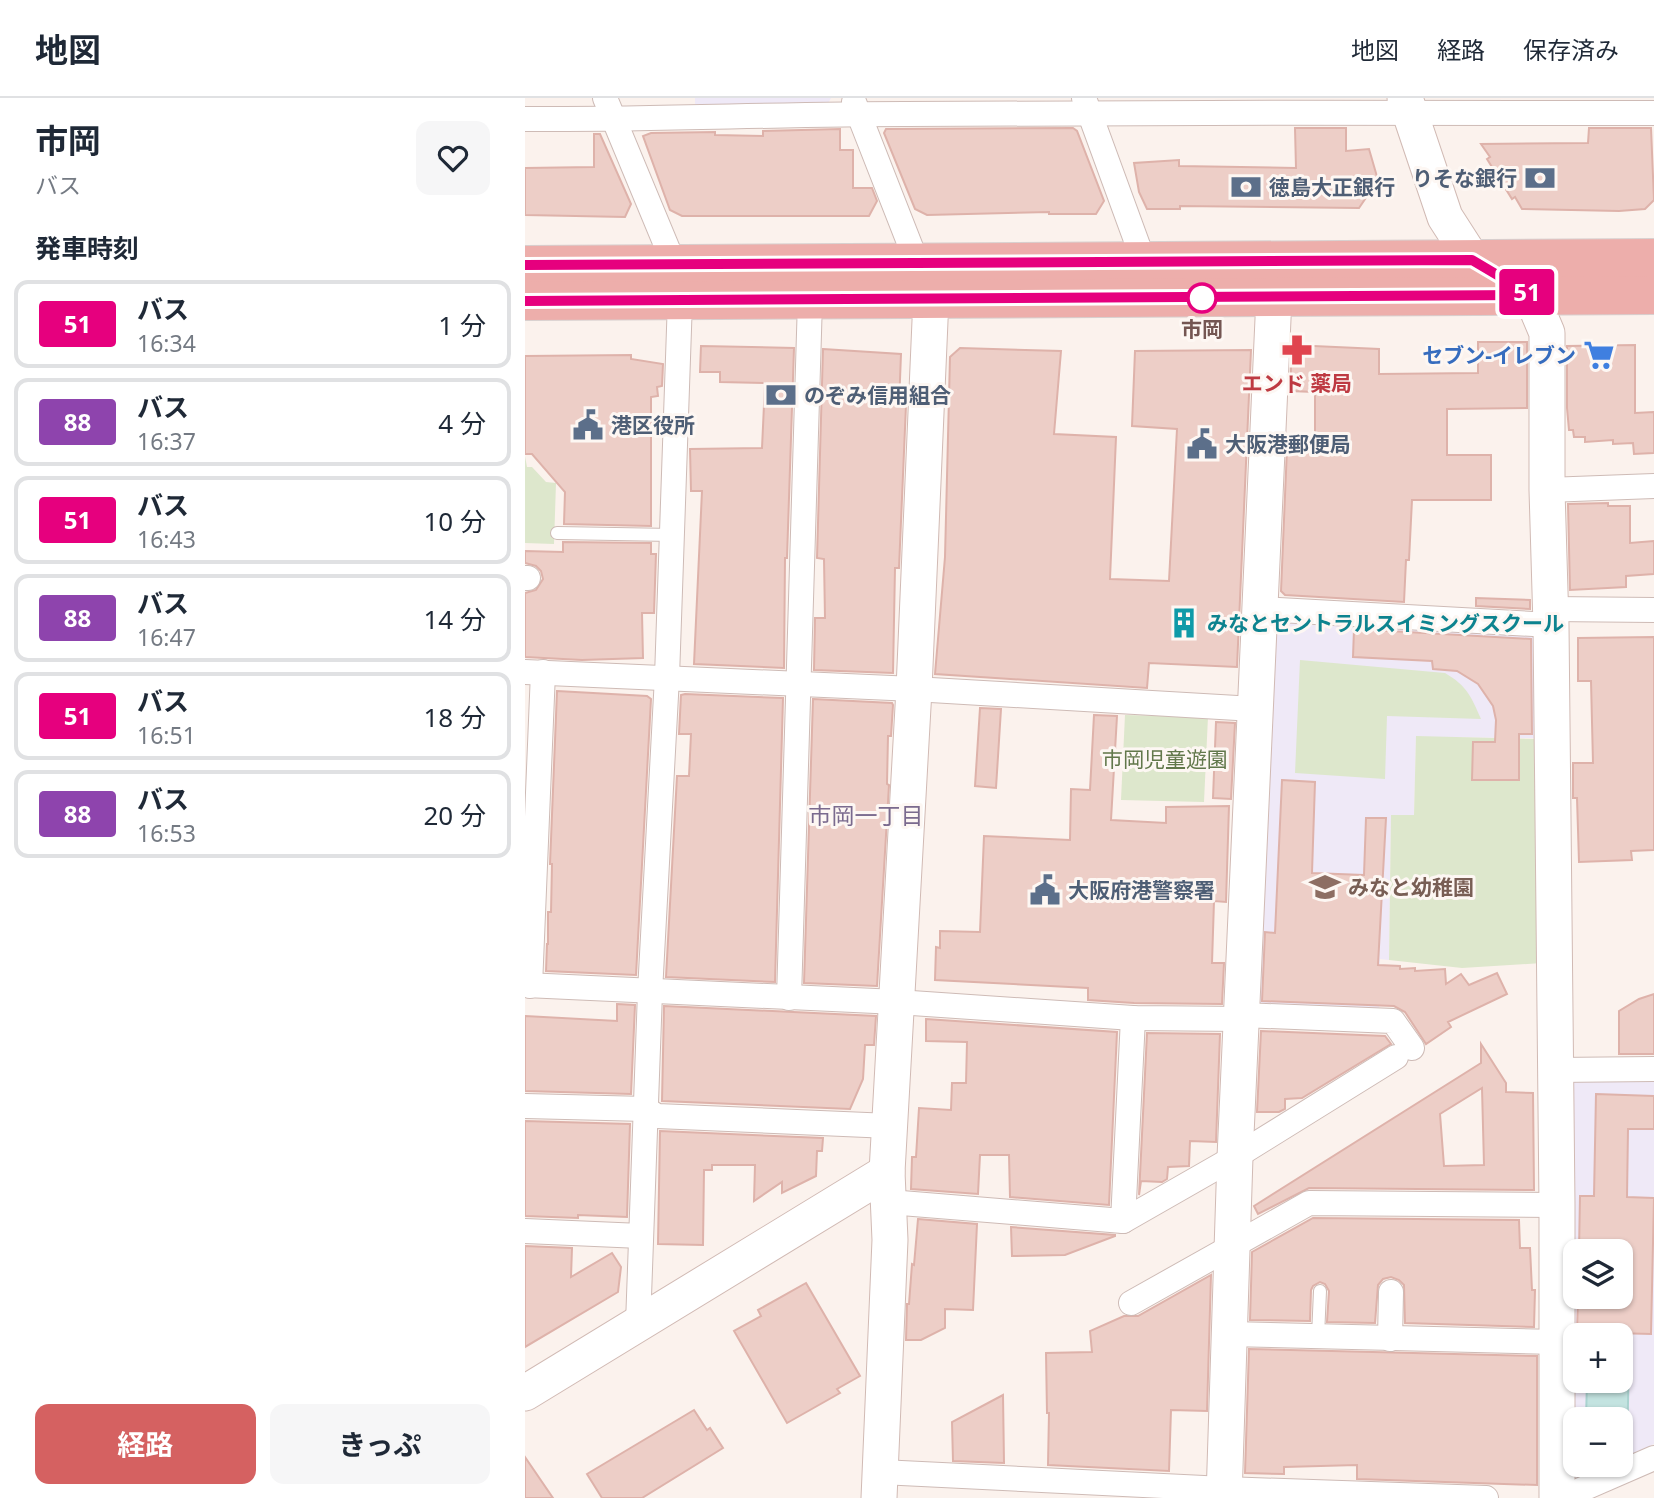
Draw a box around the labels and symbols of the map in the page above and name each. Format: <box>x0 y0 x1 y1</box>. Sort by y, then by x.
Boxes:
bank icon: りそな銀行 <box>1523 161 1557 195</box>
place label: りそな銀行 <box>1412 164 1517 192</box>
bank icon: 徳島大正銀行 <box>1229 170 1263 204</box>
place label: 徳島大正銀行 <box>1269 173 1395 201</box>
line badge: 51 <box>1495 269 1559 315</box>
marker: 市岡 <box>1187 283 1217 313</box>
place label: 市岡 <box>1181 315 1223 343</box>
pharmacy icon: エンド 薬局 <box>1280 333 1314 367</box>
supermarket icon: セブン-イレブン <box>1582 338 1616 372</box>
place label: セブン-イレブン <box>1422 341 1576 369</box>
place label: エンド 薬局 <box>1242 369 1352 397</box>
bank icon: のぞみ信用組合 <box>764 378 798 412</box>
place label: のぞみ信用組合 <box>804 381 951 409</box>
public building icon: 港区役所 <box>571 408 605 442</box>
place label: 港区役所 <box>611 411 695 439</box>
public building icon: 大阪港郵便局 <box>1185 427 1219 461</box>
place label: 大阪港郵便局 <box>1225 430 1351 458</box>
building icon: みなとセントラルスイミングスクール <box>1167 606 1201 640</box>
place label: みなとセントラルスイミングスクール <box>1207 609 1564 637</box>
park label: 市岡児童遊園 <box>1102 745 1228 773</box>
district label: 市岡一丁目 <box>809 799 924 831</box>
school or university icon: みなと幼稚園 <box>1308 870 1342 904</box>
public building icon: 大阪府港警察署 <box>1028 873 1062 907</box>
place label: みなと幼稚園 <box>1348 873 1474 901</box>
place label: 大阪府港警察署 <box>1068 876 1215 904</box>

